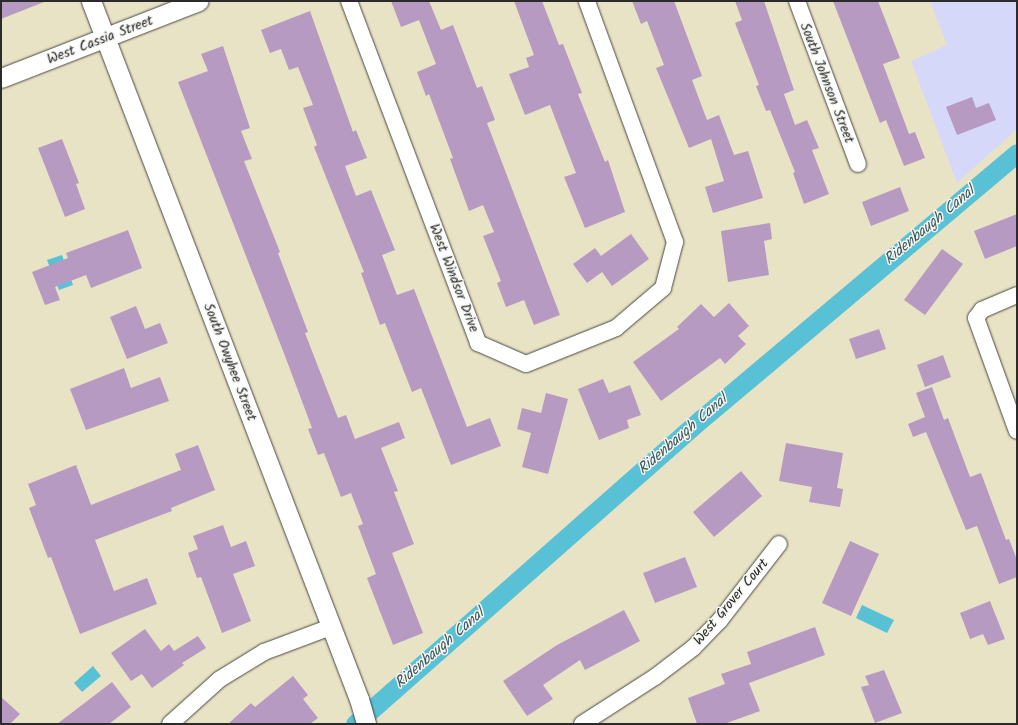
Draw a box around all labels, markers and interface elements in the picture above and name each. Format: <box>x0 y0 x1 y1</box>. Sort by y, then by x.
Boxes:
street label: West Cassia Street <box>45 12 155 68</box>
street label: South Johnson Street <box>796 20 858 146</box>
water label: Ridenbaugh Canal <box>881 183 979 269</box>
street label: West Windsor Drive <box>426 221 482 335</box>
street label: South Owyhee Street <box>200 301 260 423</box>
water label: Ridenbaugh Canal <box>635 391 731 479</box>
street label: West Grover Court <box>690 555 772 649</box>
water label: Ridenbaugh Canal <box>392 605 488 693</box>

